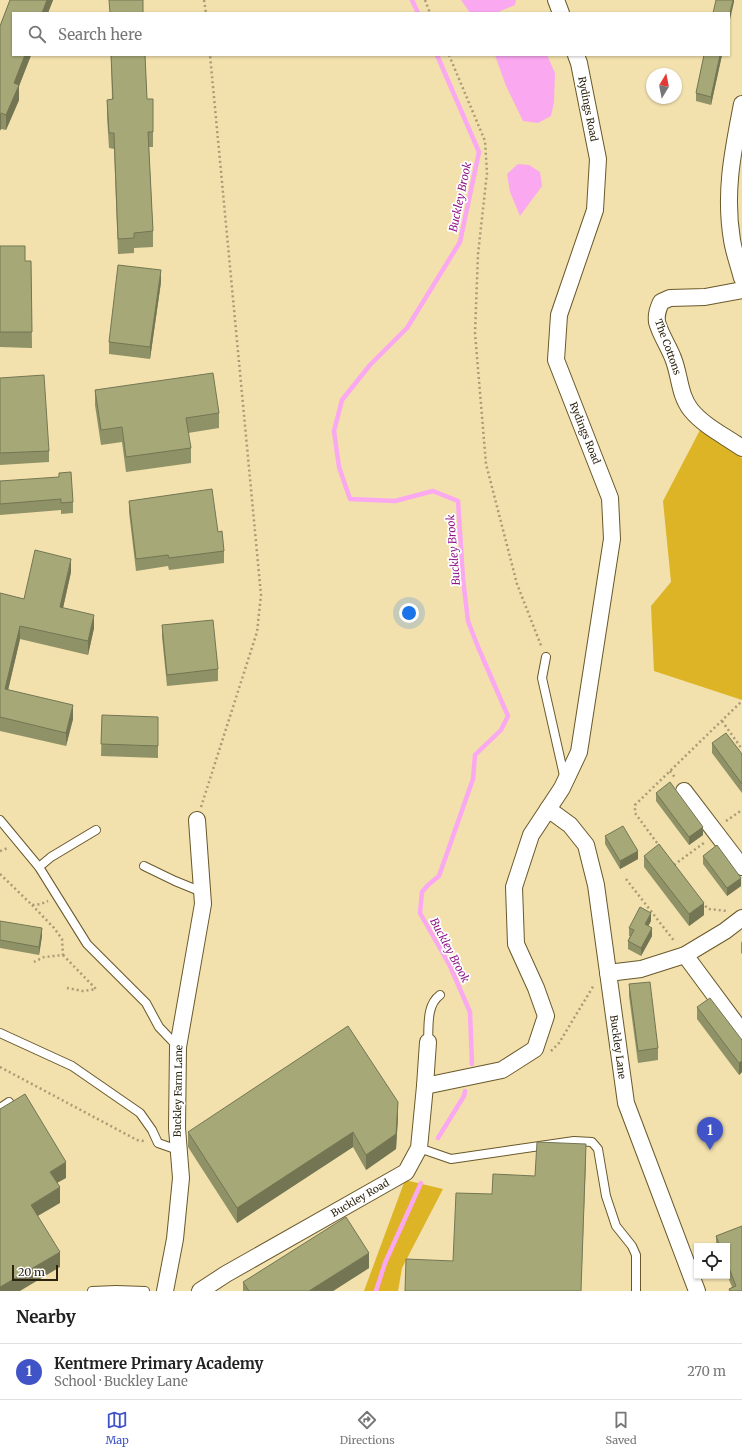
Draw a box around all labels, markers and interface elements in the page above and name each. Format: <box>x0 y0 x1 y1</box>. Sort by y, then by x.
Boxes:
search box <box>12 12 730 56</box>
icon: search <box>26 23 48 45</box>
text: Search here <box>58 25 142 44</box>
north arrow <box>646 68 682 104</box>
street label: Rydings Road <box>575 75 601 143</box>
water label: Buckley Brook <box>446 161 474 233</box>
street label: The Cottons <box>652 317 684 377</box>
street label: Rydings Road <box>567 400 603 466</box>
water label: Buckley Brook <box>443 514 463 586</box>
your location <box>399 603 419 623</box>
water label: Buckley Brook <box>427 915 473 985</box>
street label: Buckley Lane <box>607 1014 629 1080</box>
street label: Buckley Farm Lane <box>171 1045 185 1137</box>
pin: 1 <box>697 1117 723 1150</box>
street label: Buckley Road <box>329 1176 391 1220</box>
map controls <box>694 1243 730 1279</box>
button: locate <box>694 1243 730 1279</box>
scale bar <box>12 1263 58 1282</box>
text: 20 m <box>18 1265 45 1279</box>
text: Nearby <box>16 1306 76 1328</box>
text: Kentmere Primary Academy <box>54 1354 263 1373</box>
text: 1 <box>26 1363 32 1380</box>
text: 270 m <box>687 1363 726 1380</box>
text: School · Buckley Lane <box>54 1373 188 1390</box>
tab: Map <box>105 1409 129 1447</box>
tab: Directions <box>340 1409 395 1447</box>
tab: Saved <box>605 1409 637 1447</box>

